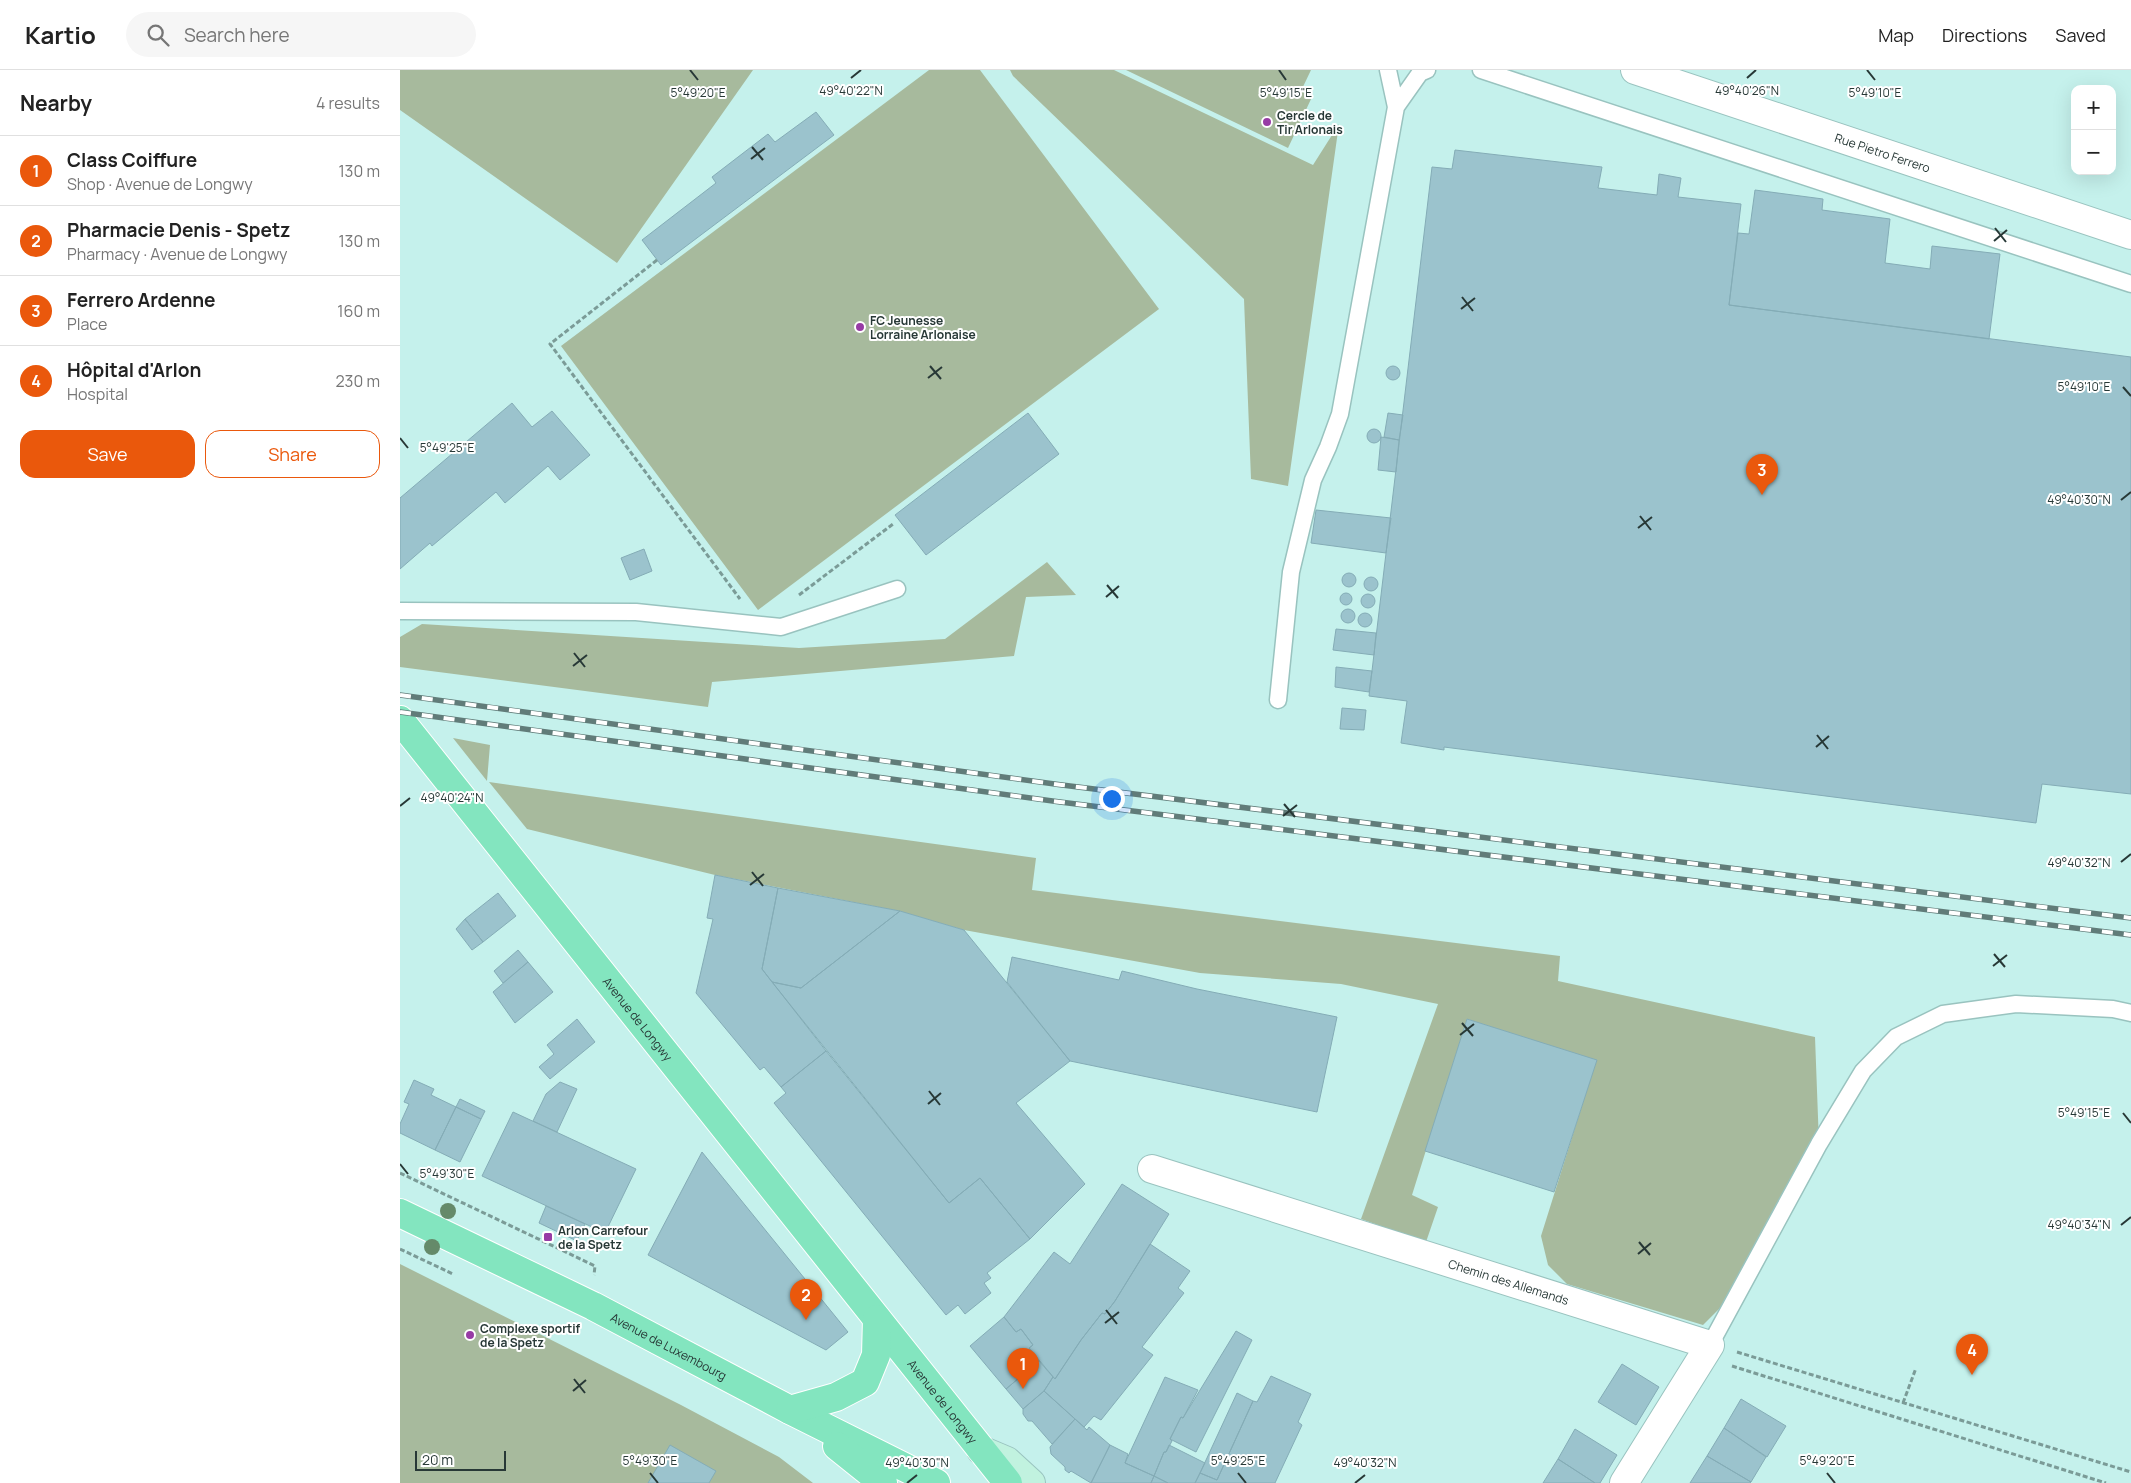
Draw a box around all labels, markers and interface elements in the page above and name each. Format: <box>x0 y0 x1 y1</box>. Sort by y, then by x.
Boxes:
search box <box>126 12 476 57</box>
text: Kartio <box>25 18 96 51</box>
icon: search <box>144 21 172 49</box>
text: Search here <box>184 22 290 48</box>
text: Map <box>1878 23 1914 47</box>
text: Directions <box>1942 23 2027 47</box>
text: Saved <box>2055 23 2106 47</box>
text: 49°40'22"N <box>819 82 883 99</box>
text: 49°40'26"N <box>1715 82 1779 99</box>
text: 5°49'20"E <box>671 84 726 101</box>
text: 5°49'15"E <box>1260 84 1312 101</box>
text: 5°49'10"E <box>1849 84 1902 101</box>
map controls <box>2071 85 2116 175</box>
button: + <box>2071 85 2116 130</box>
text: Nearby <box>20 89 92 117</box>
text: 4 results <box>316 92 380 114</box>
place label: Cercle de Tir Arlonais <box>1277 107 1343 138</box>
marker: Cercle de Tir Arlonais <box>1261 116 1273 128</box>
street label: Rue Pietro Ferrero <box>1833 129 1933 176</box>
button: − <box>2071 130 2116 175</box>
text: Class Coiffure <box>67 147 197 173</box>
text: 1 <box>32 160 40 182</box>
text: 130 m <box>338 160 380 182</box>
text: Shop · Avenue de Longwy <box>67 173 253 195</box>
text: Pharmacie Denis - Spetz <box>67 217 290 243</box>
text: 2 <box>31 230 41 252</box>
text: 130 m <box>338 230 380 252</box>
text: Pharmacy · Avenue de Longwy <box>67 243 288 265</box>
text: Ferrero Ardenne <box>67 287 216 313</box>
text: 3 <box>31 300 41 322</box>
text: 160 m <box>337 300 380 322</box>
place label: FC Jeunesse Lorraine Arlonaise <box>870 312 976 343</box>
text: Place <box>67 313 107 335</box>
marker: FC Jeunesse Lorraine Arlonaise <box>854 321 866 333</box>
text: Hôpital d'Arlon <box>67 357 201 383</box>
text: 4 <box>31 370 41 392</box>
text: 230 m <box>336 370 380 392</box>
text: 5°49'10"E <box>2058 378 2111 395</box>
text: Hospital <box>67 383 128 405</box>
button: Save <box>20 430 195 478</box>
button: Share <box>205 430 380 478</box>
text: 5°49'25"E <box>420 439 474 456</box>
pin: 3 <box>1746 454 1778 495</box>
text: 49°40'30"N <box>2047 491 2111 508</box>
your location <box>1099 786 1125 812</box>
text: 49°40'24"N <box>421 789 484 806</box>
text: 49°40'32"N <box>2047 854 2111 871</box>
street label: Avenue de Longwy <box>599 973 677 1065</box>
text: 5°49'15"E <box>2058 1104 2110 1121</box>
text: 5°49'30"E <box>420 1165 475 1182</box>
text: 49°40'34"N <box>2047 1216 2111 1233</box>
place label: Arlon Carrefour de la Spetz <box>558 1222 648 1253</box>
marker: Arlon Carrefour de la Spetz <box>542 1231 554 1243</box>
street label: Chemin des Allemands <box>1446 1255 1571 1308</box>
pin: 2 <box>790 1279 822 1320</box>
street label: Avenue de Luxembourg <box>608 1308 730 1384</box>
place label: Complexe sportif de la Spetz <box>480 1320 580 1351</box>
marker: Complexe sportif de la Spetz <box>464 1329 476 1341</box>
pin: 4 <box>1956 1334 1988 1375</box>
pin: 1 <box>1007 1348 1039 1389</box>
street label: Avenue de Longwy <box>904 1356 982 1447</box>
scale bar <box>415 1448 506 1471</box>
text: 20 m <box>422 1450 453 1469</box>
text: 5°49'30"E <box>623 1452 678 1469</box>
text: 5°49'25"E <box>1211 1452 1265 1469</box>
text: 5°49'20"E <box>1800 1452 1855 1469</box>
text: 49°40'30"N <box>885 1454 949 1471</box>
text: 49°40'32"N <box>1333 1454 1397 1471</box>

